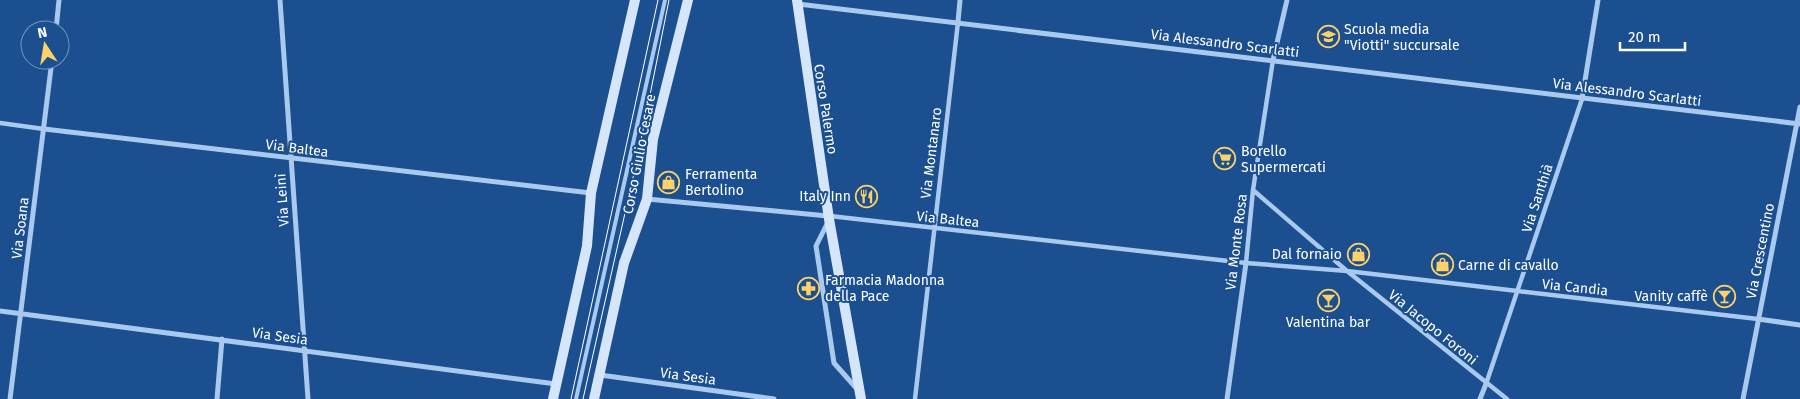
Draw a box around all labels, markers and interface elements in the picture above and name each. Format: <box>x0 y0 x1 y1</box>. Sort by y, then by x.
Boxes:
north arrow <box>20 20 70 70</box>
scale bar <box>1620 20 1685 52</box>
place label: Scuola media "Viotti" succursale <box>1344 21 1460 54</box>
text: N <box>36 23 49 42</box>
school or university icon: Scuola media "Viotti" succursale <box>1316 25 1340 49</box>
street label: Via Alessandro Scarlatti <box>1150 26 1300 61</box>
text: 20 m <box>1628 28 1661 46</box>
street label: Corso Palermo <box>810 63 841 156</box>
street label: Via Alessandro Scarlatti <box>1552 75 1702 110</box>
street label: Corso Giulio Cesare <box>620 93 659 216</box>
street label: Via Montanaro <box>917 106 946 200</box>
street label: Via Baltea <box>265 136 329 161</box>
place label: Borello Supermercati <box>1241 143 1326 176</box>
supermarket icon: Borello Supermercati <box>1213 147 1237 171</box>
street label: Via Santhià <box>1518 162 1557 235</box>
place label: Ferramenta Bertolino <box>685 166 757 199</box>
shop icon: Ferramenta Bertolino <box>657 170 681 194</box>
street label: Via Leinì <box>272 173 293 227</box>
restaurant icon: Italy Inn <box>855 184 879 208</box>
place label: Italy Inn <box>799 188 851 205</box>
street label: Via Monte Rosa <box>1222 193 1251 291</box>
street label: Via Soana <box>8 196 33 260</box>
street label: Via Crescentino <box>1743 202 1778 301</box>
street label: Via Baltea <box>916 208 980 231</box>
shop icon: Dal fornaio <box>1346 242 1370 266</box>
place label: Dal fornaio <box>1272 246 1342 263</box>
shop icon: Carne di cavallo <box>1430 253 1454 277</box>
place label: Carne di cavallo <box>1458 257 1559 274</box>
place label: Farmacia Madonna della Pace <box>825 272 945 305</box>
pharmacy icon: Farmacia Madonna della Pace <box>797 276 821 300</box>
street label: Via Candia <box>1541 276 1609 299</box>
bar icon: Vanity caffè <box>1712 284 1736 308</box>
street label: Via Jacopo Foroni <box>1385 286 1481 368</box>
bar icon: Valentina bar <box>1316 288 1340 312</box>
place label: Vanity caffè <box>1634 288 1708 305</box>
place label: Valentina bar <box>1286 314 1371 331</box>
street label: Via Sesia <box>251 324 309 349</box>
street label: Via Sesia <box>659 364 717 389</box>

